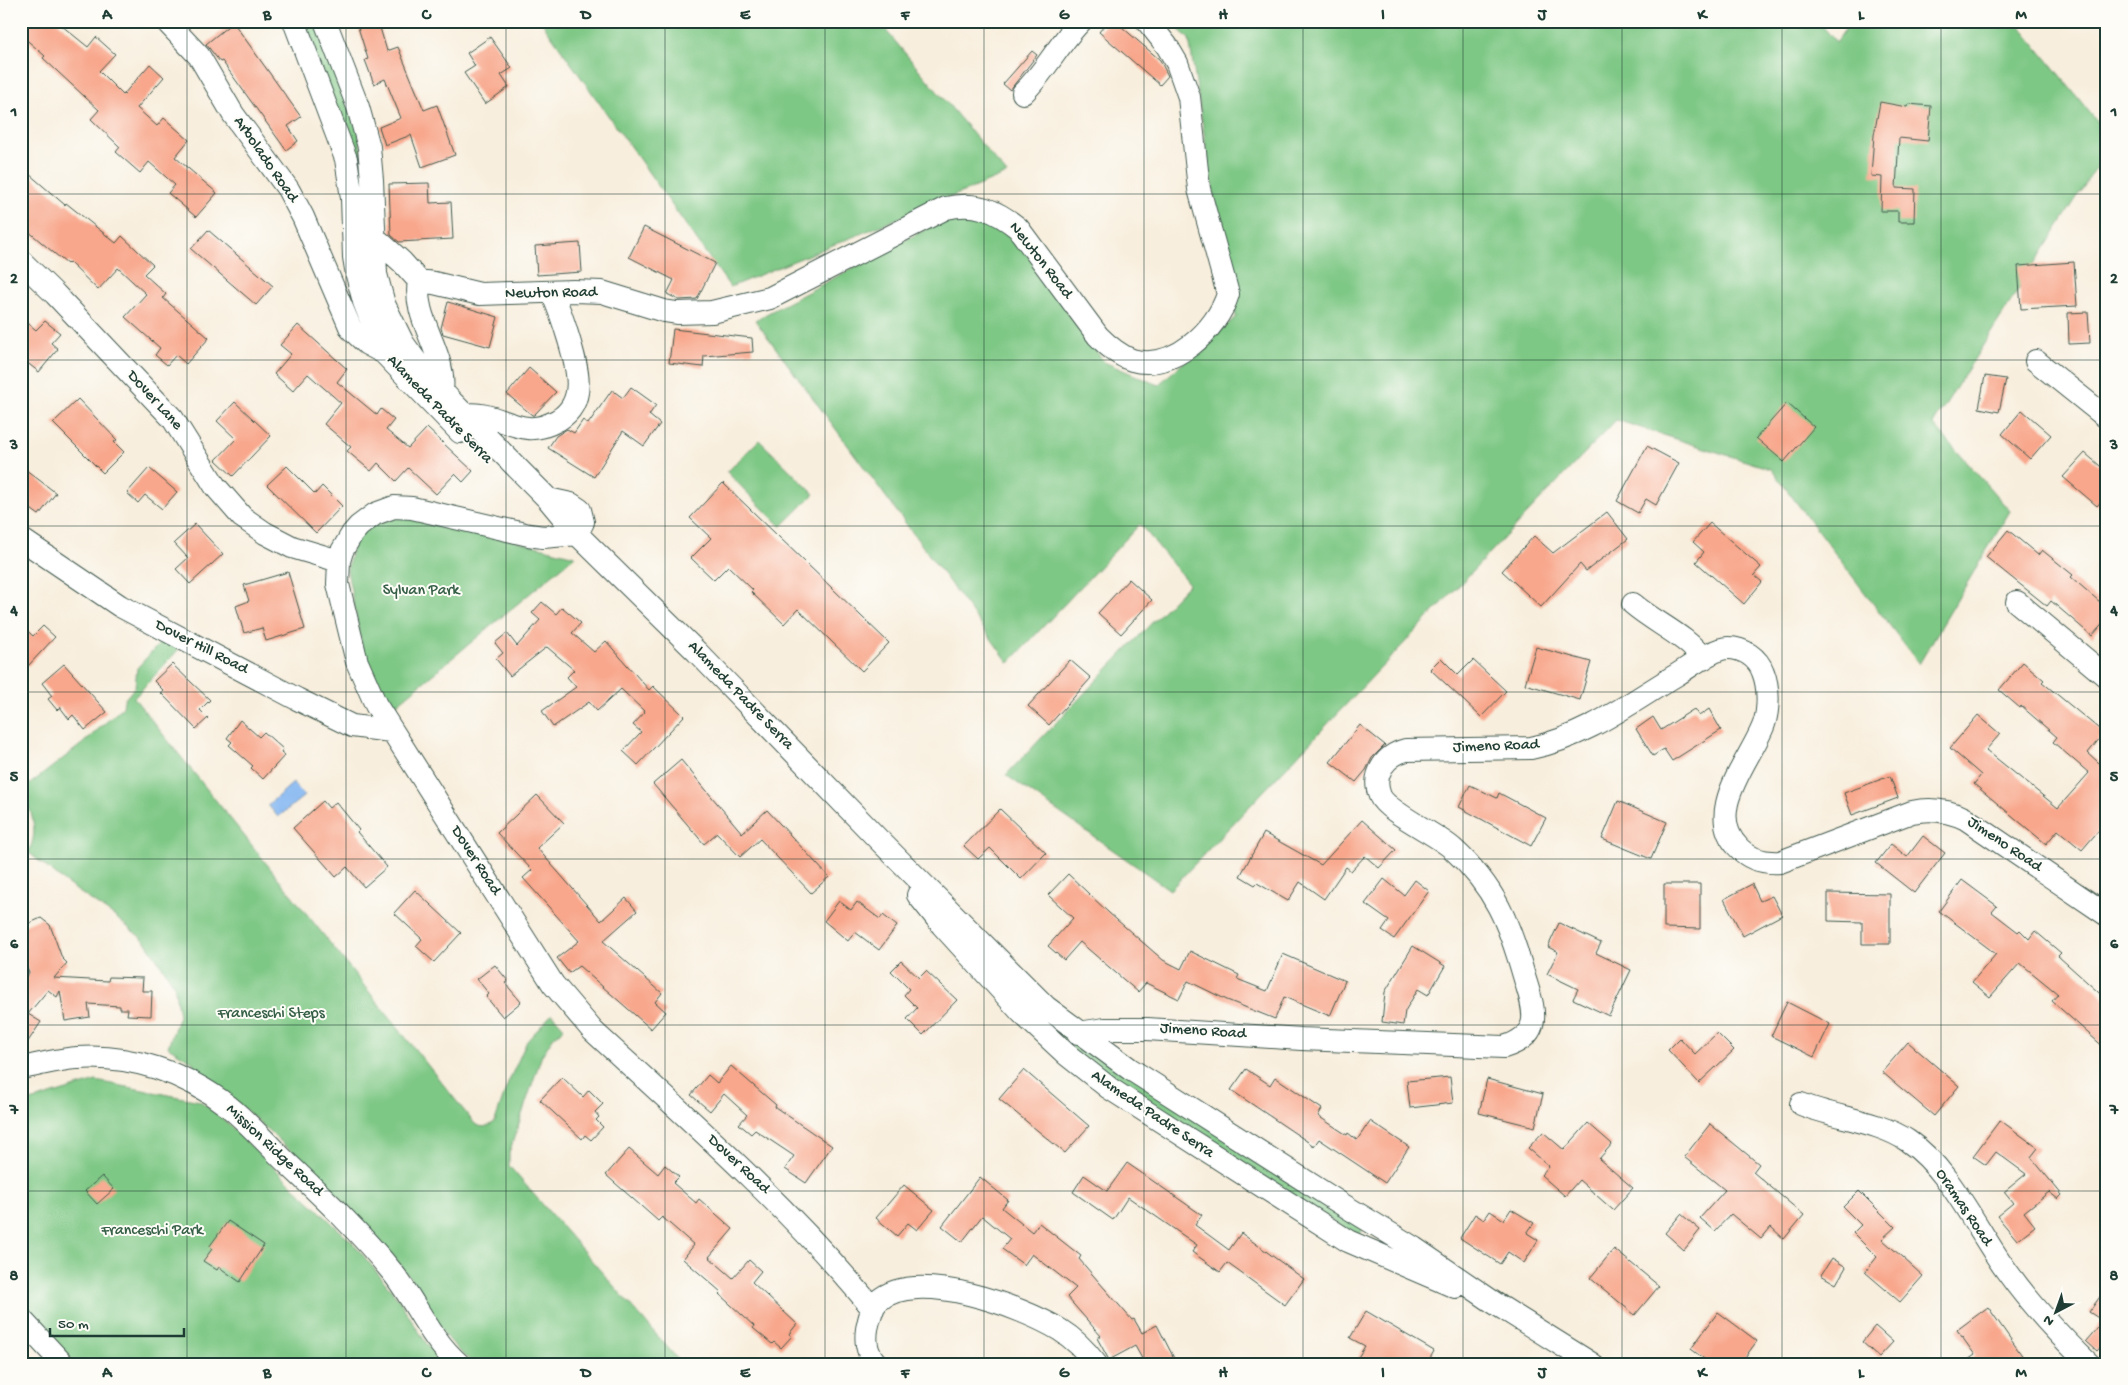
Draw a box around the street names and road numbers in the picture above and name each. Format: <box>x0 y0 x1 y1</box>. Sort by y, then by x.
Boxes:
street label: Arbolado Road <box>228 113 303 208</box>
street label: Newton Road <box>1004 219 1077 304</box>
street label: Newton Road <box>505 284 599 304</box>
street label: Alameda Padre Serra <box>382 352 497 469</box>
street label: Dover Lane <box>121 366 186 435</box>
street label: Dover Hill Road <box>150 616 252 680</box>
street label: Alameda Padre Serra <box>683 638 798 755</box>
street label: Jimeno Road <box>1453 736 1541 758</box>
street label: Jimeno Road <box>1963 813 2046 878</box>
street label: Dover Road <box>445 822 505 900</box>
street label: Jimeno Road <box>1159 1020 1248 1045</box>
street label: Alameda Padre Serra <box>1087 1067 1218 1164</box>
street label: Mission Ridge Road <box>221 1101 328 1202</box>
street label: Dover Road <box>702 1131 774 1200</box>
street label: Oramas Road <box>1930 1166 1997 1252</box>

